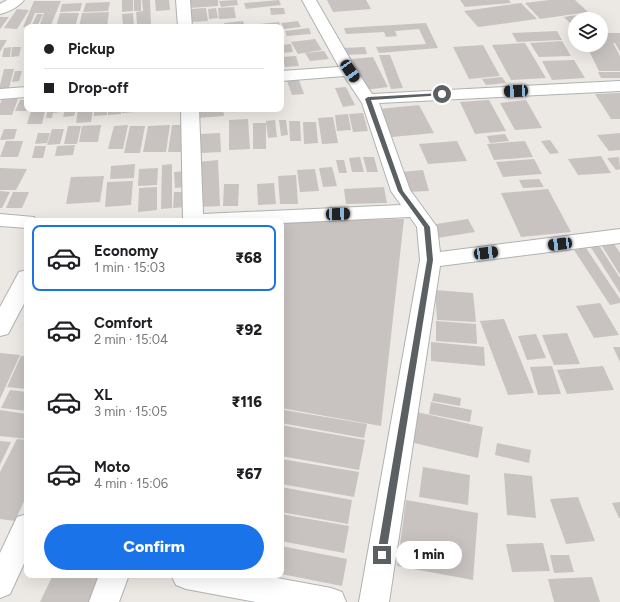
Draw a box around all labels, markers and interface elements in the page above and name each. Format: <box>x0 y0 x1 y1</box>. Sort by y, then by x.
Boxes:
map controls <box>568 12 608 52</box>
button: layers <box>568 12 608 52</box>
text: Pickup <box>68 40 115 58</box>
car <box>338 58 362 84</box>
text: Drop-off <box>68 79 129 97</box>
car <box>504 84 528 98</box>
route start <box>433 85 451 103</box>
car <box>326 208 350 220</box>
car <box>547 237 573 251</box>
icon: car <box>46 240 82 276</box>
text: Economy <box>94 242 159 260</box>
car <box>473 246 499 260</box>
text: ₹68 <box>235 249 262 267</box>
text: 1 min · 15:03 <box>94 260 165 275</box>
icon: car <box>46 312 82 348</box>
text: Comfort <box>94 314 153 332</box>
text: ₹92 <box>236 321 262 339</box>
text: 2 min · 15:04 <box>94 332 168 347</box>
icon: car <box>46 384 82 420</box>
text: XL <box>94 386 112 404</box>
text: ₹116 <box>232 393 262 411</box>
text: 3 min · 15:05 <box>94 404 167 419</box>
icon: car <box>46 456 82 492</box>
text: Moto <box>94 458 130 476</box>
text: ₹67 <box>236 465 262 483</box>
text: 4 min · 15:06 <box>94 476 168 491</box>
button: Confirm <box>44 524 264 570</box>
callout: 1 min <box>396 541 462 569</box>
route end <box>373 546 391 564</box>
text: 1 min <box>413 547 445 562</box>

